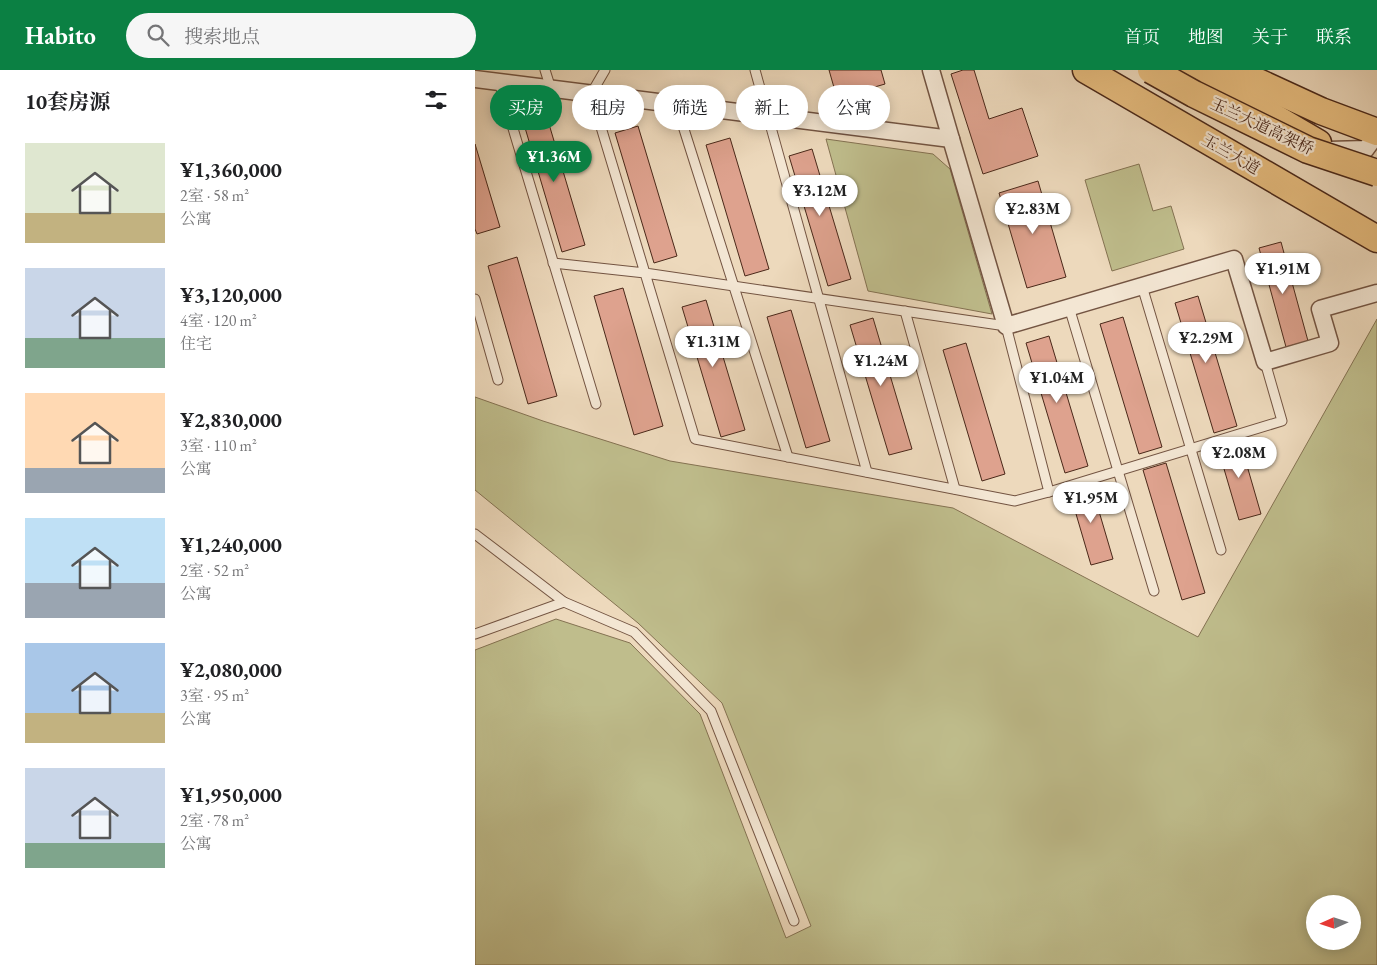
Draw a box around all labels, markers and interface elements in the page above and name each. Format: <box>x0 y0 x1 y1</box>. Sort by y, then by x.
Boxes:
search box <box>126 13 476 58</box>
text: Habito <box>25 20 96 51</box>
icon: search <box>144 21 172 49</box>
text: 搜索地点 <box>184 24 260 49</box>
text: 首页 <box>1124 25 1160 48</box>
text: 地图 <box>1188 25 1224 48</box>
text: 关于 <box>1252 25 1288 48</box>
text: 联系 <box>1316 25 1352 48</box>
chip: 买房 <box>490 85 562 130</box>
chip: 租房 <box>572 85 644 130</box>
chip: 筛选 <box>654 85 726 130</box>
chip: 新上 <box>736 85 808 130</box>
chip: 公寓 <box>818 85 890 130</box>
icon: filters <box>422 86 450 114</box>
text: 10套房源 <box>25 88 110 115</box>
street label: 玉兰大道高架桥 <box>1207 94 1317 158</box>
street label: 玉兰大道 <box>1198 130 1264 178</box>
pin: ¥1.36M <box>513 140 595 183</box>
text: ¥1.36M <box>527 146 581 167</box>
text: ¥1,360,000 <box>180 156 282 183</box>
icon: home <box>65 163 125 223</box>
pin: ¥3.12M <box>779 174 861 217</box>
text: ¥3.12M <box>793 180 847 201</box>
text: 2室 · 58 m² <box>180 185 249 206</box>
pin: ¥2.83M <box>992 192 1074 235</box>
text: ¥2.83M <box>1006 198 1060 219</box>
text: 公寓 <box>180 208 212 229</box>
pin: ¥1.91M <box>1242 252 1324 295</box>
text: ¥1.91M <box>1256 258 1310 279</box>
text: ¥3,120,000 <box>180 281 282 308</box>
icon: home <box>65 288 125 348</box>
text: 4室 · 120 m² <box>180 310 257 331</box>
pin: ¥2.29M <box>1165 322 1247 364</box>
pin: ¥1.31M <box>672 326 754 368</box>
text: ¥2.29M <box>1179 327 1233 348</box>
text: ¥1.31M <box>686 331 740 352</box>
text: 住宅 <box>180 333 212 354</box>
pin: ¥1.24M <box>840 344 922 387</box>
text: ¥1.24M <box>854 350 908 371</box>
pin: ¥1.04M <box>1016 362 1098 404</box>
text: ¥1.04M <box>1030 367 1084 388</box>
text: ¥2,830,000 <box>180 406 282 433</box>
icon: home <box>65 413 125 473</box>
text: 3室 · 110 m² <box>180 435 257 456</box>
pin: ¥2.08M <box>1198 436 1280 479</box>
text: ¥2.08M <box>1212 442 1266 463</box>
text: 公寓 <box>180 458 212 479</box>
pin: ¥1.95M <box>1050 482 1132 524</box>
text: ¥1.95M <box>1064 487 1118 508</box>
text: ¥1,240,000 <box>180 531 282 558</box>
icon: home <box>65 538 125 598</box>
text: 2室 · 52 m² <box>180 560 249 581</box>
text: 公寓 <box>180 583 212 604</box>
text: ¥2,080,000 <box>180 656 282 683</box>
icon: home <box>65 663 125 723</box>
text: 3室 · 95 m² <box>180 685 249 706</box>
text: 公寓 <box>180 708 212 729</box>
text: ¥1,950,000 <box>180 781 282 808</box>
icon: home <box>65 788 125 848</box>
text: 2室 · 78 m² <box>180 810 249 831</box>
text: 公寓 <box>180 833 212 854</box>
north arrow <box>1306 895 1361 950</box>
map controls <box>1306 895 1361 950</box>

